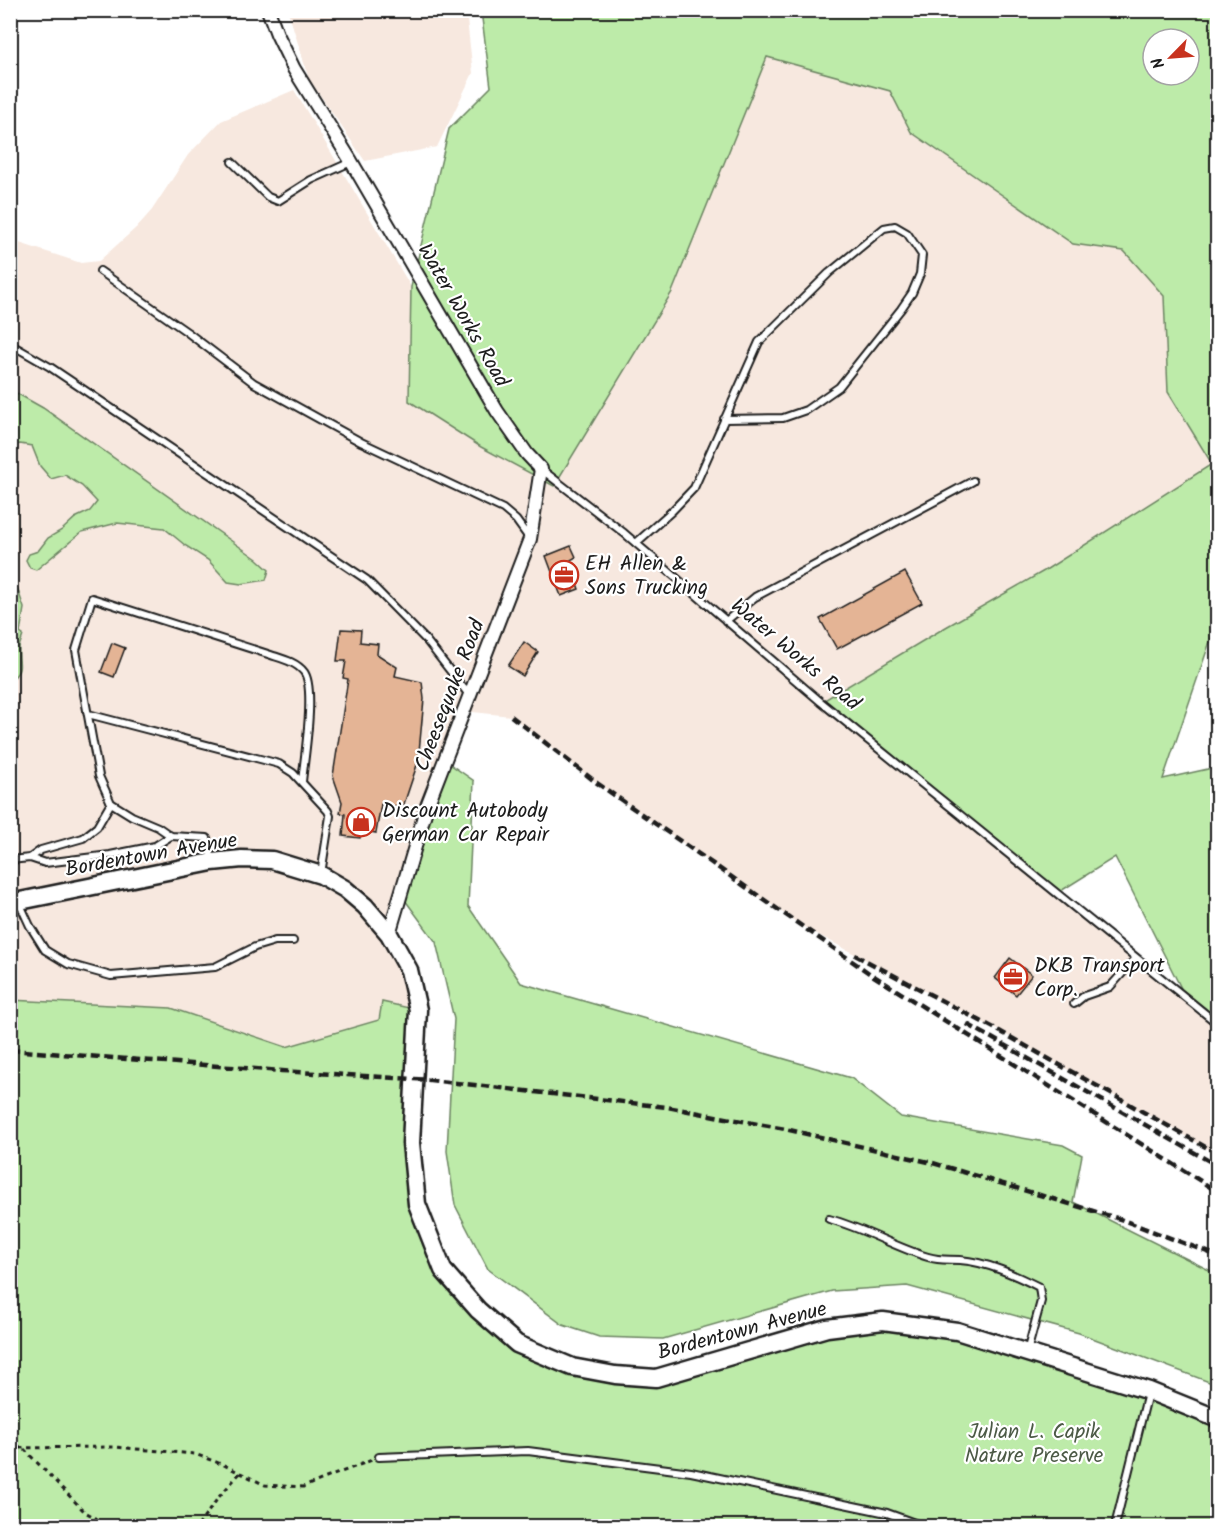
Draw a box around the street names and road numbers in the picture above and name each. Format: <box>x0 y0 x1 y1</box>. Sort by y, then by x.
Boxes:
street label: Water Works Road <box>408 238 518 394</box>
street label: Water Works Road <box>723 591 868 720</box>
street label: Cheesequake Road <box>406 614 495 777</box>
street label: Bordentown Avenue <box>63 824 240 887</box>
street label: Bordentown Avenue <box>654 1293 831 1370</box>

